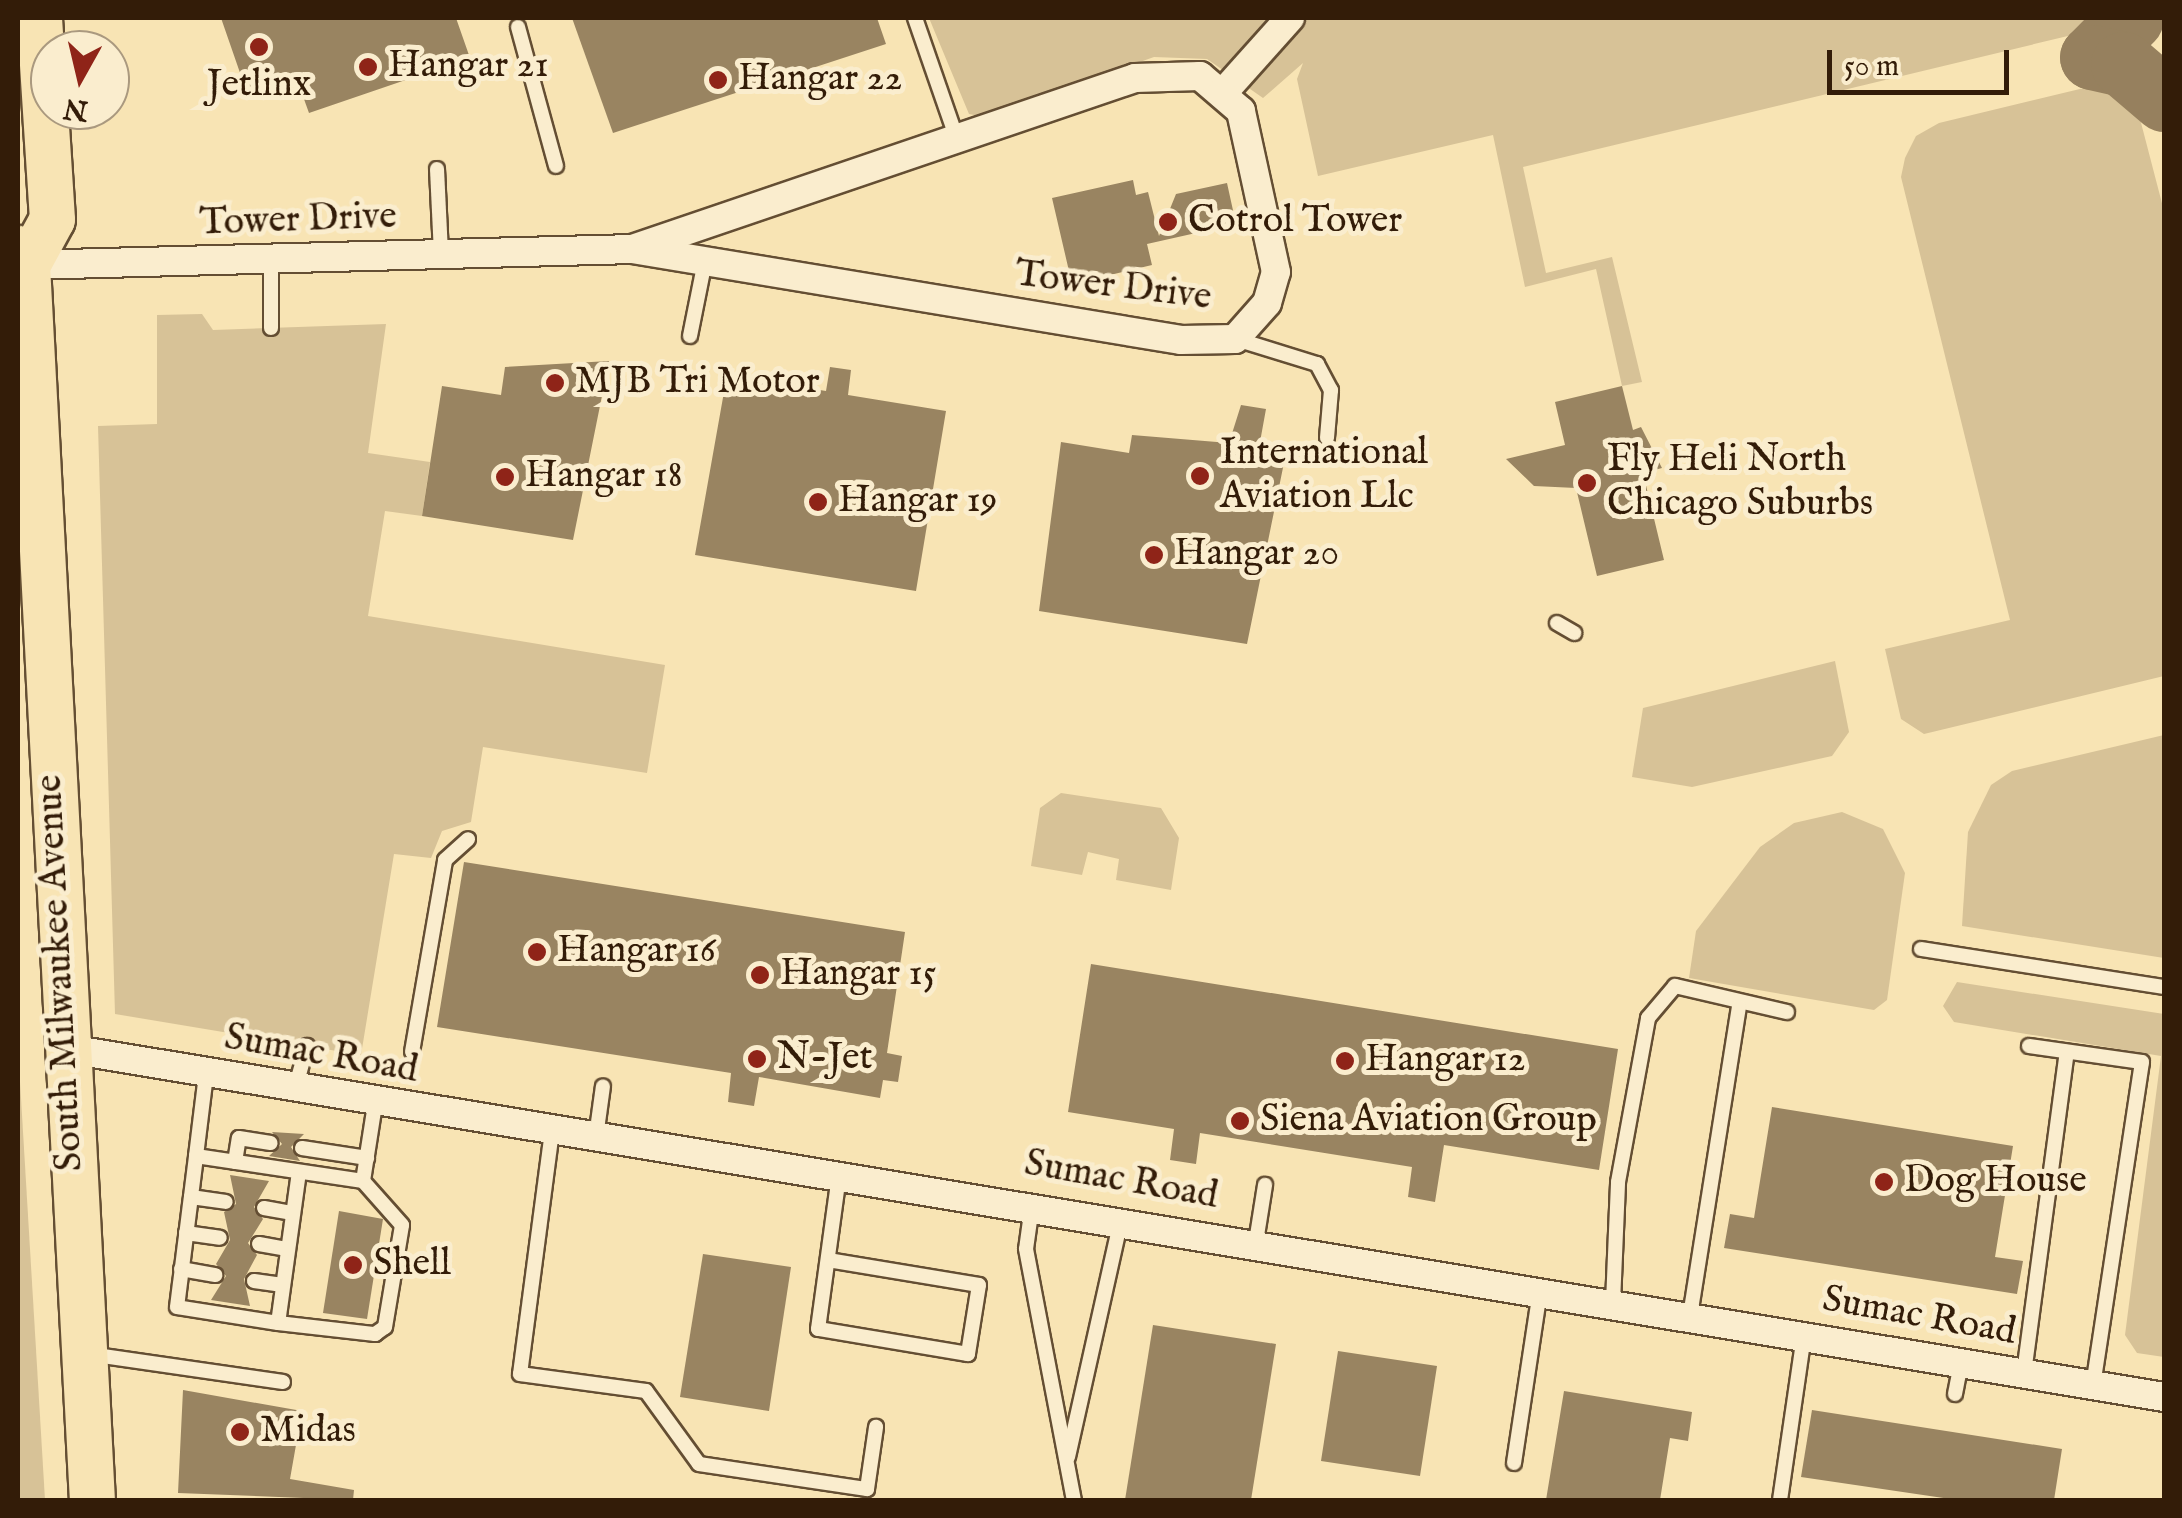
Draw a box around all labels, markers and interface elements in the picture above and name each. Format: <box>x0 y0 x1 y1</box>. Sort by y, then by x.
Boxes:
north arrow <box>30 30 130 130</box>
scale bar <box>1832 30 2014 92</box>
marker: Jetlinx <box>248 36 270 58</box>
place label: Hangar 21 <box>388 44 549 90</box>
text: 50 m <box>1844 48 1899 86</box>
marker: Hangar 21 <box>357 56 379 78</box>
place label: Hangar 22 <box>738 57 902 103</box>
place label: Jetlinx <box>207 63 311 109</box>
marker: Hangar 22 <box>707 69 729 91</box>
text: N <box>62 89 90 127</box>
street label: Tower Drive <box>199 195 397 247</box>
place label: Cotrol Tower <box>1188 199 1402 245</box>
marker: Cotrol Tower <box>1157 211 1179 233</box>
street label: Tower Drive <box>1012 252 1214 322</box>
place label: MJB Tri Motor <box>575 360 820 406</box>
marker: MJB Tri Motor <box>544 372 566 394</box>
place label: International Aviation Llc <box>1220 431 1428 520</box>
place label: Fly Heli North Chicago Suburbs <box>1607 438 1873 528</box>
place label: Hangar 18 <box>525 454 683 500</box>
marker: International Aviation Llc <box>1189 465 1211 487</box>
marker: Hangar 18 <box>494 466 516 488</box>
marker: Fly Heli North Chicago Suburbs <box>1576 472 1598 494</box>
place label: Hangar 19 <box>838 479 997 525</box>
marker: Hangar 19 <box>807 491 829 513</box>
place label: Hangar 20 <box>1174 532 1339 578</box>
marker: Hangar 20 <box>1143 544 1165 566</box>
street label: South Milwaukee Avenue <box>28 774 94 1172</box>
place label: Hangar 16 <box>557 929 716 975</box>
marker: Hangar 16 <box>526 941 548 963</box>
place label: Hangar 15 <box>780 952 937 998</box>
marker: Hangar 15 <box>749 964 771 986</box>
street label: Sumac Road <box>221 1016 421 1094</box>
place label: N-Jet <box>777 1036 873 1082</box>
place label: Hangar 12 <box>1365 1038 1526 1084</box>
marker: N-Jet <box>746 1048 768 1070</box>
marker: Hangar 12 <box>1334 1050 1356 1072</box>
place label: Siena Aviation Group <box>1260 1098 1597 1144</box>
marker: Siena Aviation Group <box>1229 1110 1251 1132</box>
street label: Sumac Road <box>1021 1142 1221 1220</box>
place label: Dog House <box>1904 1159 2087 1205</box>
marker: Dog House <box>1873 1171 1895 1193</box>
place label: Shell <box>373 1242 451 1288</box>
marker: Shell <box>342 1254 364 1276</box>
street label: Sumac Road <box>1819 1278 2019 1356</box>
place label: Midas <box>260 1409 356 1455</box>
marker: Midas <box>229 1421 251 1443</box>

